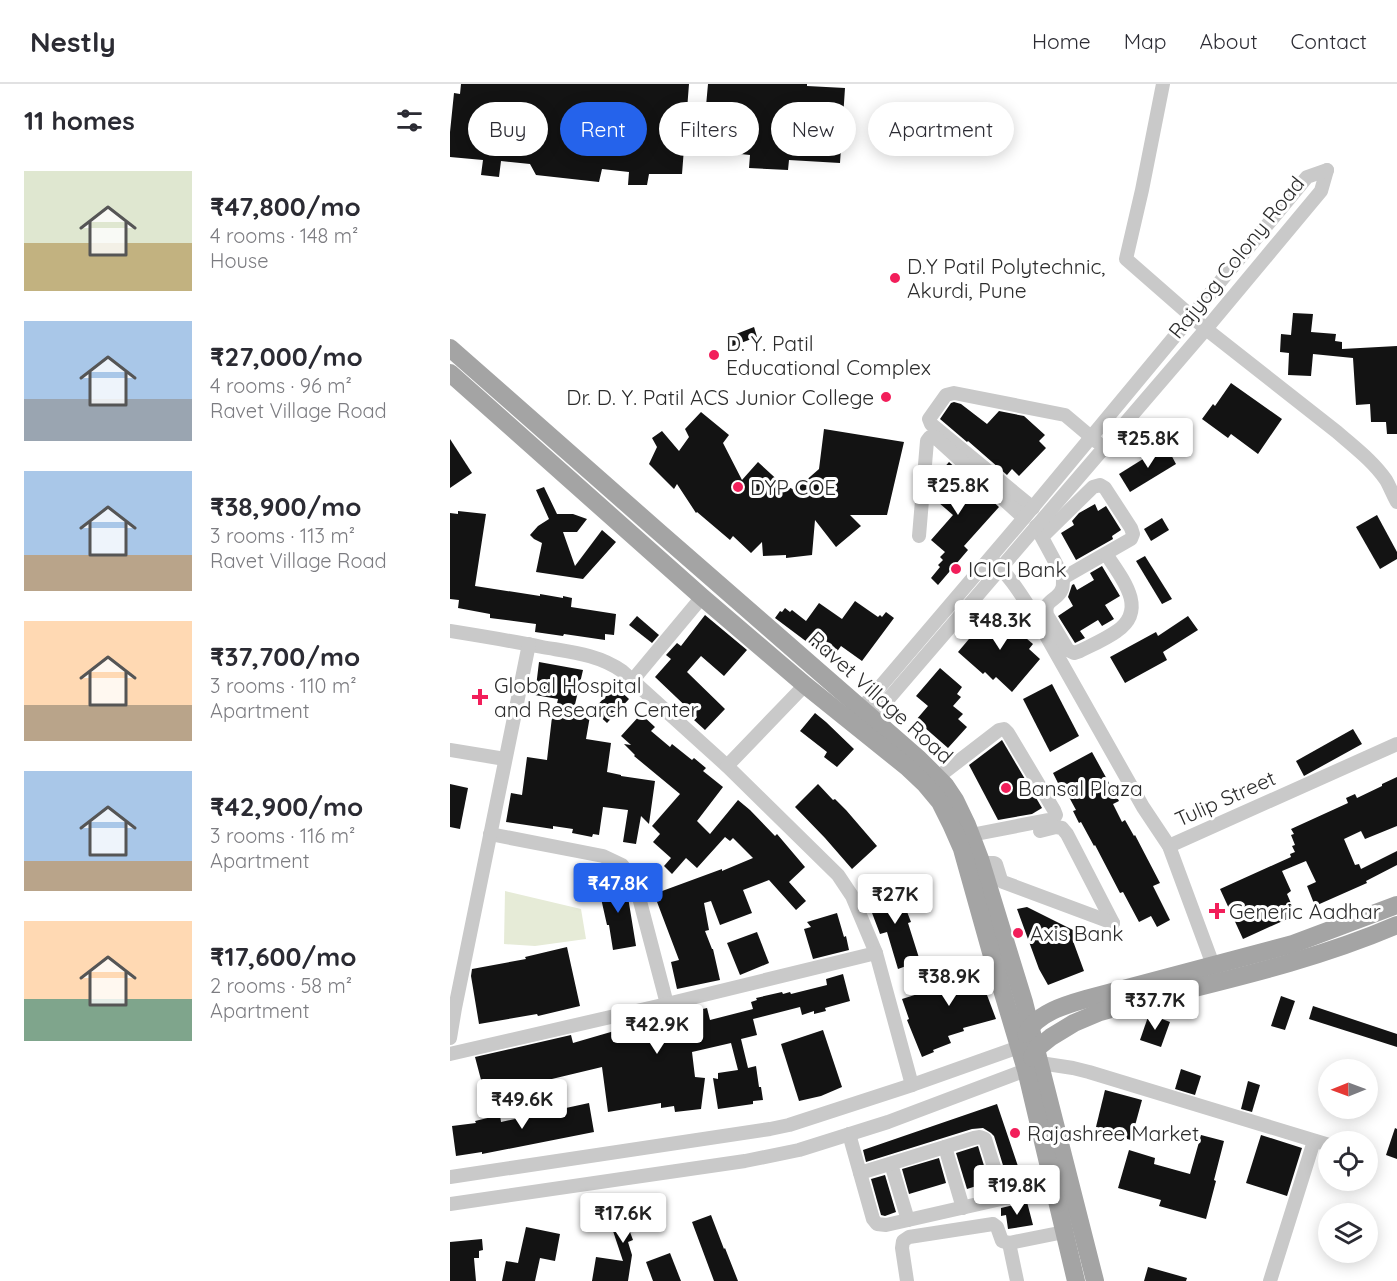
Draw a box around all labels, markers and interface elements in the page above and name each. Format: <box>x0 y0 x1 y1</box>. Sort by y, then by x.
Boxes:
text: Nestly <box>30 24 116 59</box>
text: Home <box>1032 28 1091 54</box>
text: Map <box>1124 28 1167 54</box>
text: About <box>1200 28 1258 54</box>
text: Contact <box>1291 28 1367 54</box>
chip: Buy <box>468 102 548 156</box>
chip: Rent <box>560 102 647 156</box>
chip: Filters <box>659 102 759 156</box>
chip: New <box>771 102 856 156</box>
chip: Apartment <box>868 102 1014 156</box>
text: 11 homes <box>24 104 135 137</box>
icon: filters <box>393 104 426 137</box>
street label: Rajyog Colony Road <box>1163 171 1309 343</box>
text: ₹47,800/mo <box>210 190 361 223</box>
icon: home <box>72 195 144 267</box>
text: 4 rooms · 148 m² <box>210 223 358 248</box>
text: House <box>210 248 269 273</box>
place label: D.Y Patil Polytechnic, Akurdi, Pune <box>907 253 1105 303</box>
marker: D.Y Patil Polytechnic, Akurdi, Pune <box>888 271 902 285</box>
place label: D. Y. Patil Educational Complex <box>726 330 931 380</box>
text: ₹27,000/mo <box>210 340 363 373</box>
icon: home <box>72 345 144 417</box>
marker: D. Y. Patil Educational Complex <box>707 348 721 362</box>
text: 4 rooms · 96 m² <box>210 373 352 398</box>
place label: Dr. D. Y. Patil ACS Junior College <box>566 384 874 410</box>
marker: Dr. D. Y. Patil ACS Junior College <box>879 390 893 404</box>
text: Ravet Village Road <box>210 398 387 423</box>
pin: ₹25.8K <box>1099 418 1197 469</box>
text: ₹25.8K <box>1117 425 1179 450</box>
pin: ₹25.8K <box>909 465 1007 516</box>
text: ₹25.8K <box>927 472 989 497</box>
place label: DYP COE <box>750 474 836 500</box>
marker: DYP COE <box>731 480 745 494</box>
text: ₹38,900/mo <box>210 490 361 523</box>
icon: home <box>72 495 144 567</box>
text: 3 rooms · 113 m² <box>210 523 355 548</box>
text: Ravet Village Road <box>210 548 387 573</box>
place label: ICICI Bank <box>968 556 1067 582</box>
marker: ICICI Bank <box>949 562 963 576</box>
pin: ₹48.3K <box>951 600 1049 651</box>
text: ₹48.3K <box>969 607 1031 632</box>
street label: Ravet Village Road <box>803 625 959 769</box>
text: ₹37,700/mo <box>210 640 360 673</box>
icon: home <box>72 645 144 717</box>
place label: Global Hospital and Research Center <box>494 672 699 722</box>
text: 3 rooms · 110 m² <box>210 673 357 698</box>
marker: Global Hospital and Research Center <box>471 688 489 706</box>
text: Apartment <box>210 698 310 723</box>
street label: Tulip Street <box>1171 764 1279 832</box>
place label: Bansal Plaza <box>1018 775 1143 801</box>
marker: Bansal Plaza <box>999 781 1013 795</box>
text: ₹42,900/mo <box>210 790 363 823</box>
icon: home <box>72 795 144 867</box>
text: 3 rooms · 116 m² <box>210 823 355 848</box>
text: Apartment <box>210 848 310 873</box>
pin: ₹47.8K <box>569 863 667 914</box>
text: ₹47.8K <box>588 870 648 895</box>
pin: ₹27K <box>859 874 931 925</box>
text: ₹27K <box>872 881 918 906</box>
place label: Generic Aadhar <box>1229 898 1381 924</box>
marker: Generic Aadhar <box>1210 904 1224 918</box>
place label: Axis Bank <box>1030 920 1124 946</box>
marker: Axis Bank <box>1011 926 1025 940</box>
text: ₹17,600/mo <box>210 940 356 973</box>
icon: home <box>72 945 144 1017</box>
pin: ₹38.9K <box>900 956 998 1007</box>
text: ₹38.9K <box>918 963 980 988</box>
text: 2 rooms · 58 m² <box>210 973 352 998</box>
pin: ₹37.7K <box>1106 980 1204 1031</box>
text: ₹37.7K <box>1125 987 1185 1012</box>
text: Apartment <box>210 998 310 1023</box>
pin: ₹42.9K <box>608 1004 706 1055</box>
text: ₹42.9K <box>625 1011 689 1036</box>
north arrow <box>1318 1059 1378 1119</box>
map controls <box>1318 1059 1378 1263</box>
pin: ₹49.6K <box>473 1079 571 1130</box>
text: ₹49.6K <box>491 1086 553 1111</box>
place label: Rajashree Market <box>1027 1120 1199 1146</box>
marker: Rajashree Market <box>1008 1126 1022 1140</box>
button: locate <box>1318 1131 1378 1191</box>
pin: ₹19.8K <box>968 1165 1066 1216</box>
text: ₹19.8K <box>988 1172 1046 1197</box>
pin: ₹17.6K <box>574 1193 672 1244</box>
text: ₹17.6K <box>594 1200 652 1225</box>
button: layers <box>1318 1203 1378 1263</box>

